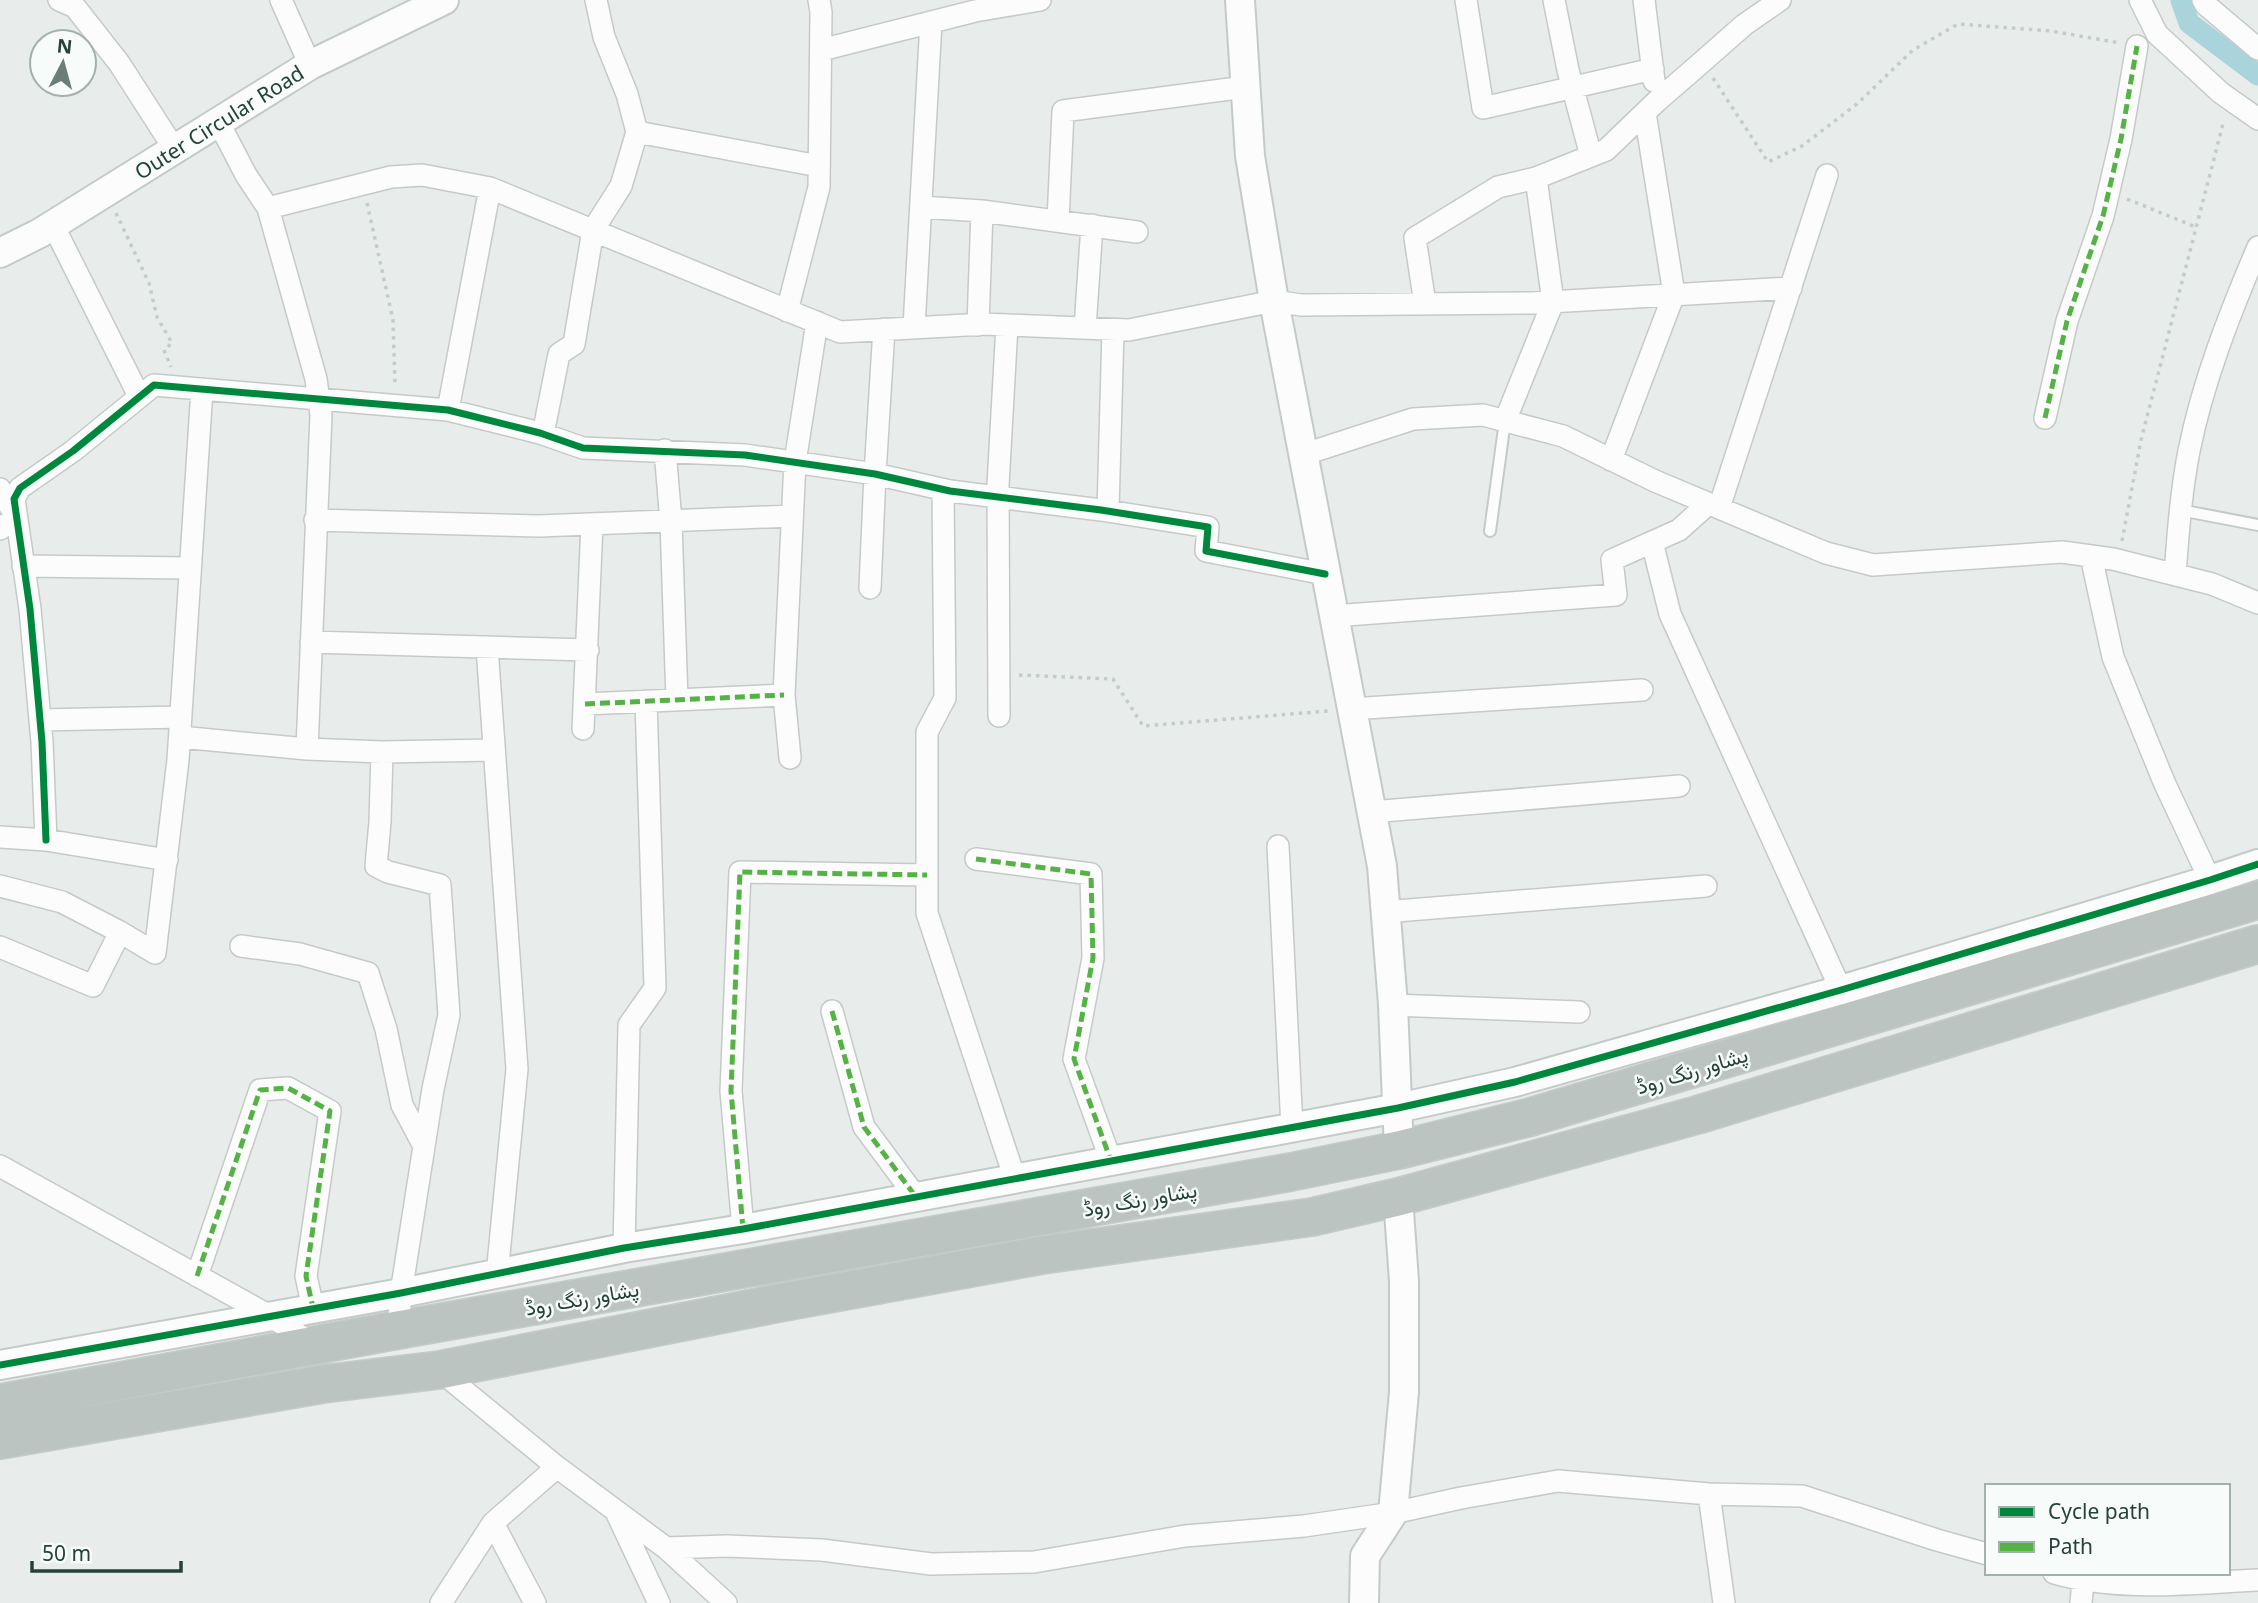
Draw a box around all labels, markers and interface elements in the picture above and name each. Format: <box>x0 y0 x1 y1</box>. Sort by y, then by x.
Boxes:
north arrow <box>28 28 98 98</box>
text: N <box>56 32 74 60</box>
street label: Outer Circular Road <box>129 59 309 185</box>
street label: پشاور رنگ روڈ <box>1633 1040 1751 1101</box>
street label: پشاور رنگ روڈ <box>1081 1175 1199 1224</box>
street label: پشاور رنگ روڈ <box>523 1274 641 1323</box>
legend <box>1985 1484 2230 1575</box>
text: Cycle path <box>2048 1497 2150 1525</box>
scale bar <box>32 1530 180 1574</box>
text: Path <box>2048 1532 2093 1560</box>
text: 50 m <box>42 1539 91 1567</box>

